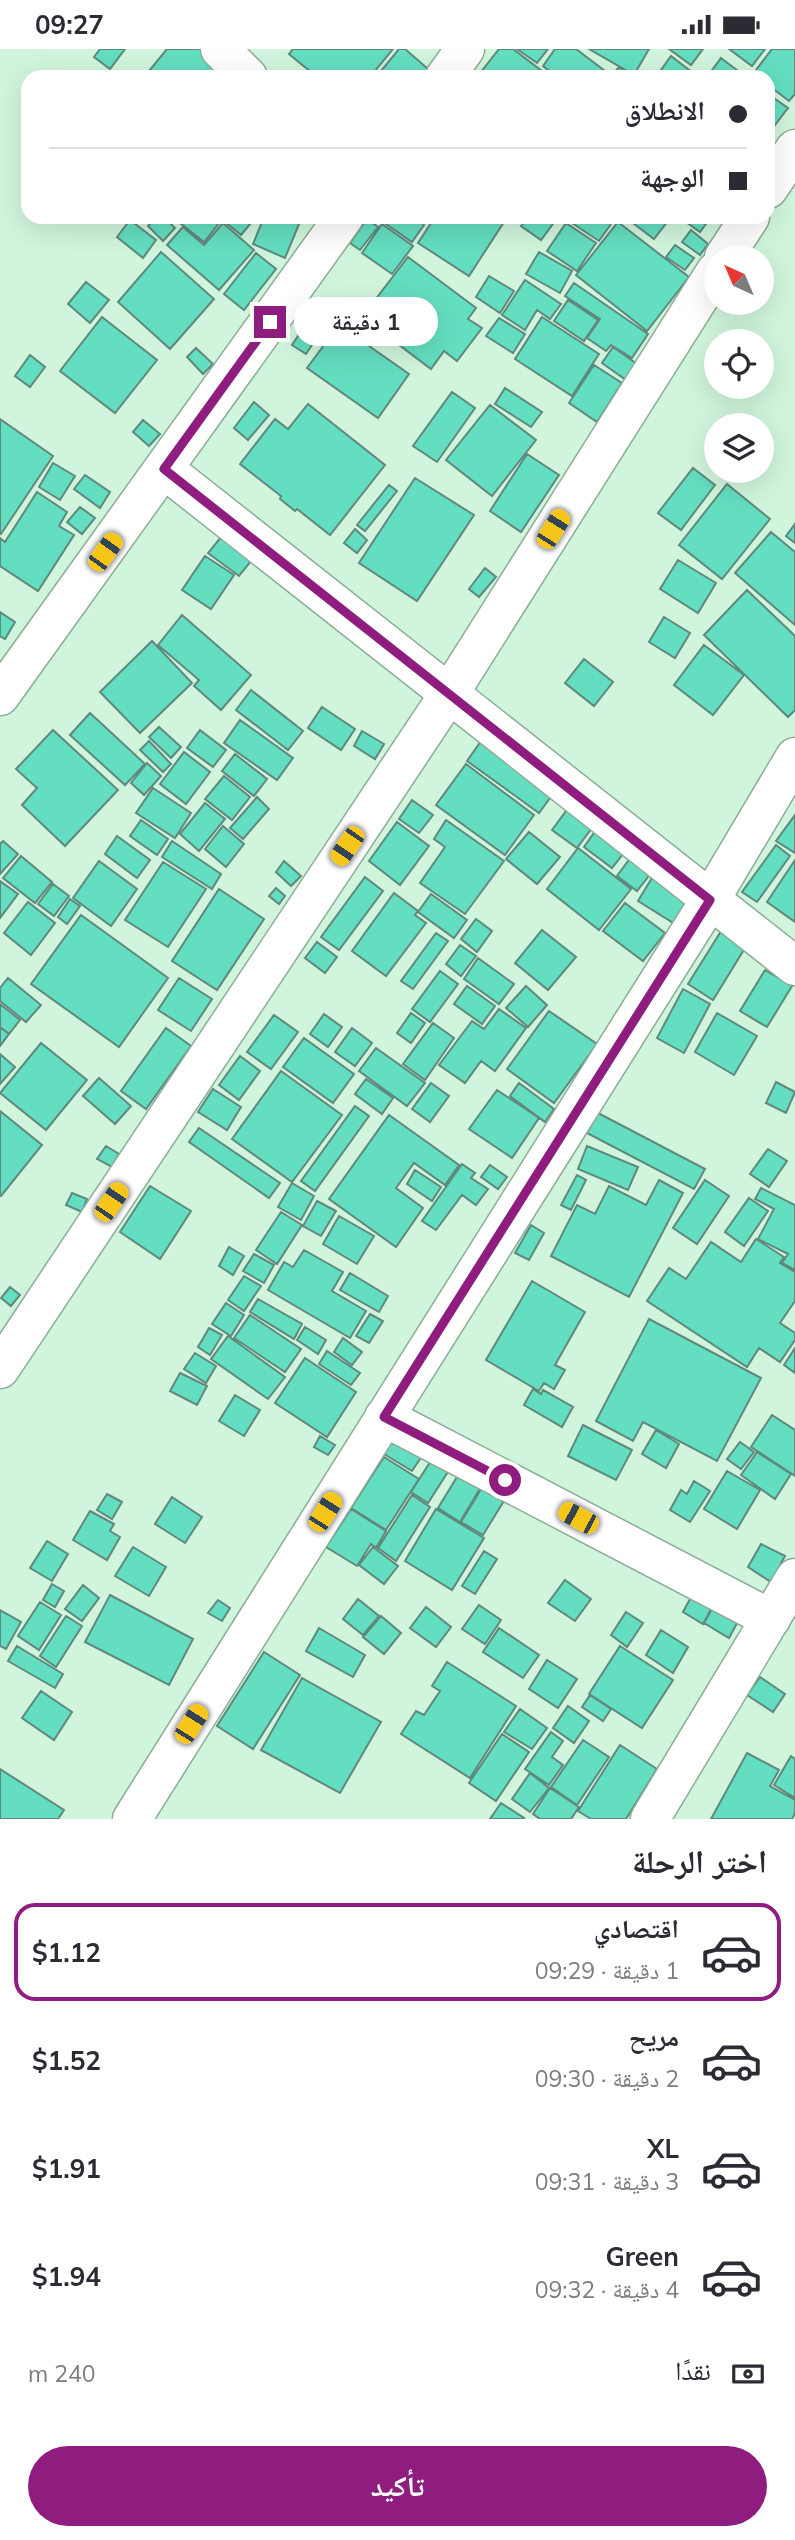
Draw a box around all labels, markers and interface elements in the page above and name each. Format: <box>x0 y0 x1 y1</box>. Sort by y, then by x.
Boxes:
text: 09:27 <box>35 8 104 41</box>
text: الانطلاق <box>625 94 705 127</box>
text: الوجهة <box>640 161 705 194</box>
north arrow <box>704 245 774 315</box>
map controls <box>704 245 774 483</box>
callout: 1 دقيقة <box>294 297 438 347</box>
route end <box>254 306 286 338</box>
text: 1 دقيقة <box>332 307 400 336</box>
button: locate <box>704 329 774 399</box>
button: layers <box>704 413 774 483</box>
car <box>533 506 574 552</box>
car <box>85 529 126 575</box>
car <box>327 823 368 869</box>
car <box>91 1179 132 1225</box>
route start <box>489 1464 521 1496</box>
car <box>305 1489 346 1535</box>
car <box>555 1499 602 1537</box>
car <box>171 1701 212 1747</box>
text: اختر الرحلة <box>632 1841 767 1881</box>
text: اقتصادي <box>594 1912 679 1945</box>
icon: car <box>700 1921 763 1984</box>
text: $1.12 <box>32 1936 101 1969</box>
text: 1 دقيقة · 09:29 <box>535 1956 679 1985</box>
text: مريح <box>629 2020 679 2053</box>
icon: car <box>700 2029 763 2092</box>
text: $1.52 <box>32 2044 101 2077</box>
text: 2 دقيقة · 09:30 <box>535 2064 679 2093</box>
text: XL <box>647 2132 679 2165</box>
icon: car <box>700 2137 763 2200</box>
text: $1.91 <box>32 2152 101 2185</box>
text: 3 دقيقة · 09:31 <box>535 2167 679 2196</box>
text: Green <box>606 2240 679 2273</box>
icon: car <box>700 2245 763 2308</box>
text: $1.94 <box>32 2260 101 2293</box>
text: 4 دقيقة · 09:32 <box>535 2275 679 2304</box>
text: نقدًا <box>675 2354 711 2387</box>
icon: cash <box>729 2355 767 2393</box>
text: 240 m <box>28 2359 96 2388</box>
button: تأكيد <box>28 2446 767 2526</box>

